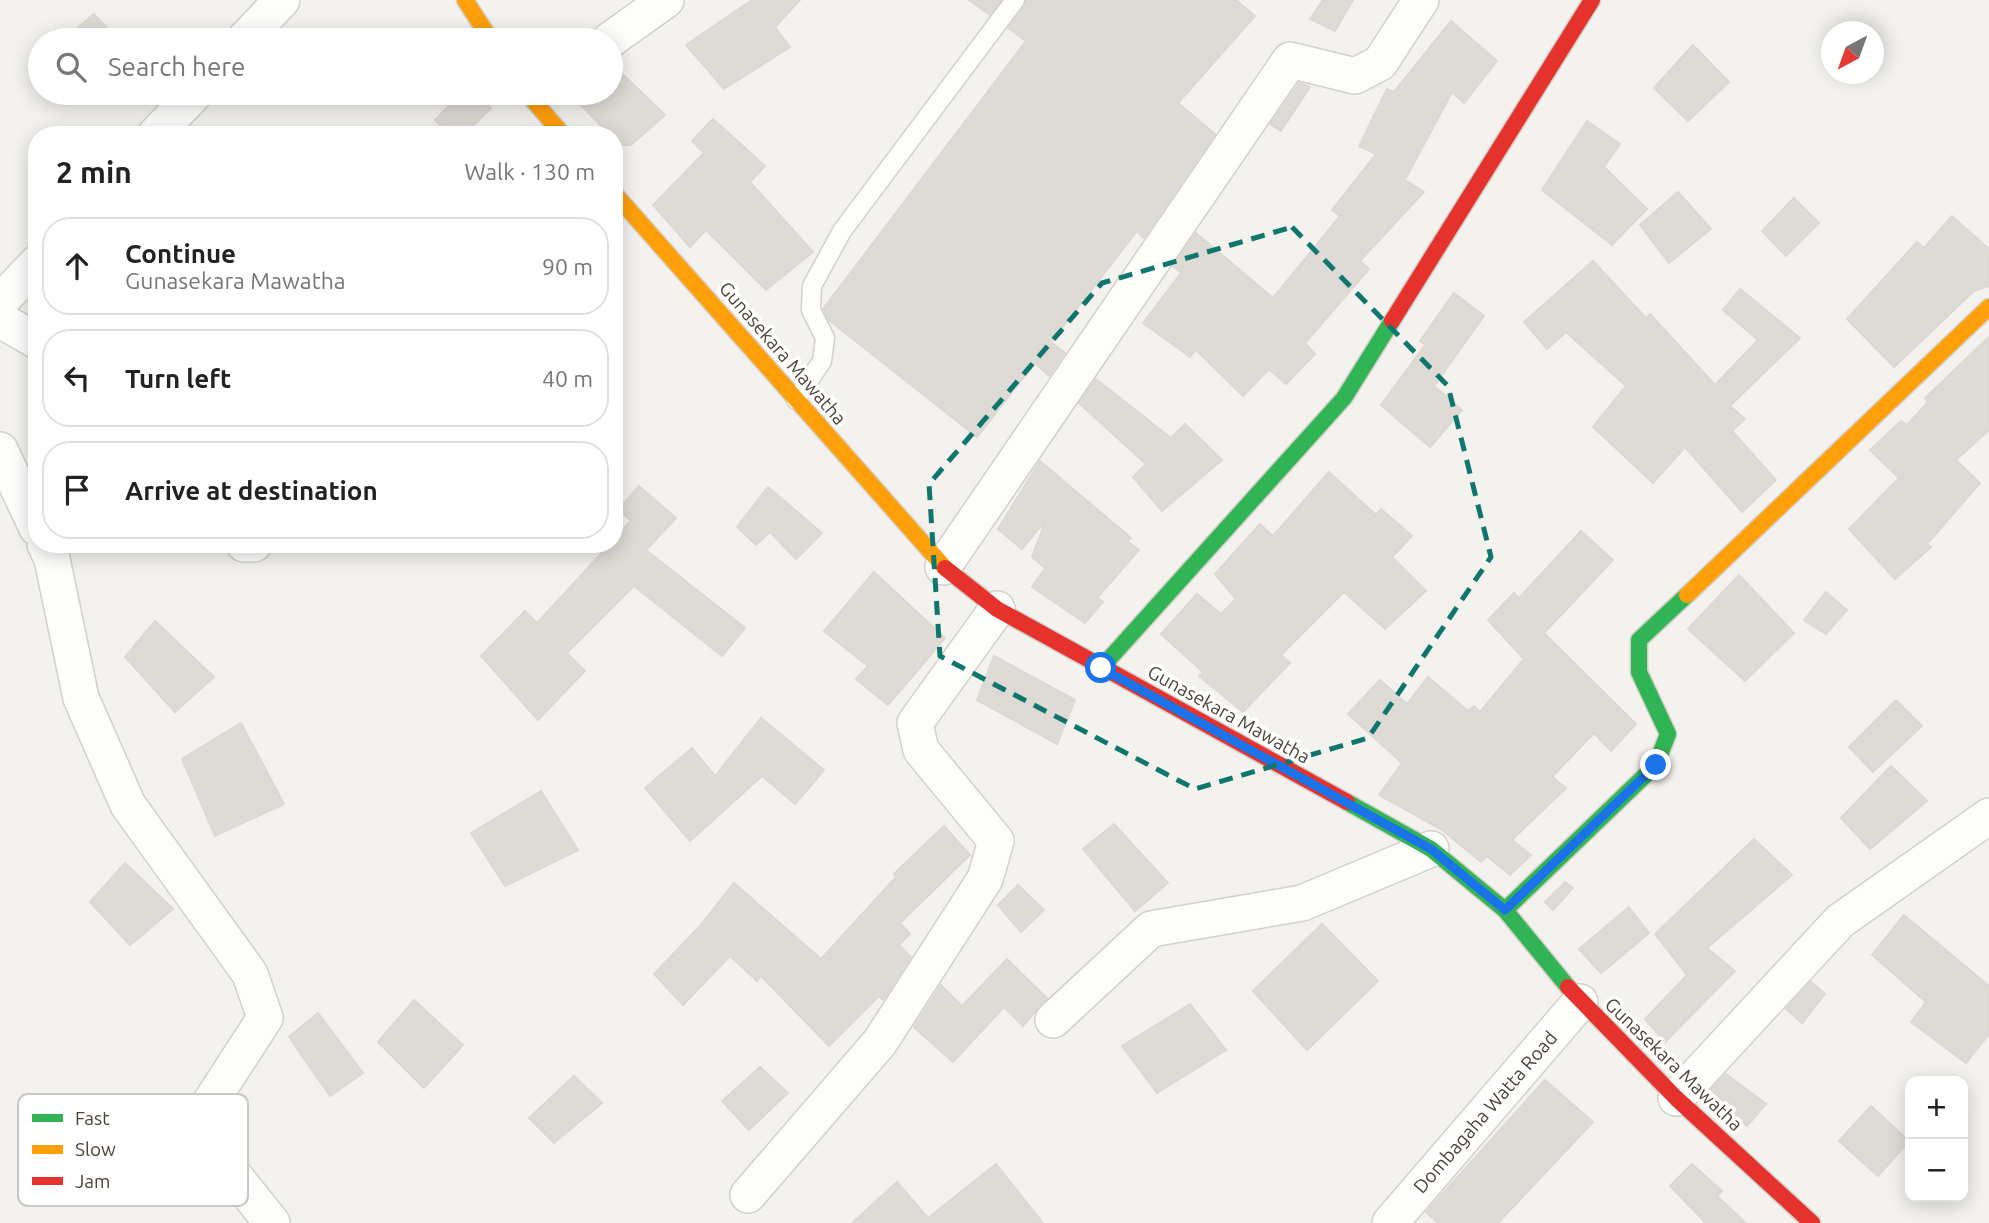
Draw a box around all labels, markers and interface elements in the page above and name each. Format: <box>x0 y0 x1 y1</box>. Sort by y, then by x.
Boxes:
north arrow <box>1821 21 1884 84</box>
search box <box>28 28 623 105</box>
icon: search <box>52 48 90 86</box>
text: Search here <box>108 52 245 81</box>
text: 2 min <box>56 155 132 189</box>
text: Walk · 130 m <box>464 159 595 184</box>
text: Continue <box>125 239 236 268</box>
icon: ahead <box>58 247 96 285</box>
text: 90 m <box>542 254 593 279</box>
text: Gunasekara Mawatha <box>125 268 346 293</box>
street label: Gunasekara Mawatha <box>715 277 851 429</box>
icon: left <box>58 359 96 397</box>
text: Turn left <box>125 364 231 393</box>
text: 40 m <box>542 366 593 391</box>
icon: arrive <box>58 471 96 509</box>
text: Arrive at destination <box>125 476 378 505</box>
route start <box>1085 652 1116 683</box>
street label: Gunasekara Mawatha <box>1144 660 1314 768</box>
route end <box>1640 749 1671 780</box>
street label: Gunasekara Mawatha <box>1601 993 1747 1135</box>
street label: Dombagaha Watta Road <box>1409 1027 1561 1197</box>
map controls <box>1905 1076 1968 1202</box>
button: + <box>1905 1076 1968 1139</box>
legend <box>18 1094 248 1206</box>
text: Fast <box>75 1107 110 1129</box>
text: Slow <box>75 1138 116 1160</box>
button: − <box>1905 1139 1968 1202</box>
text: Jam <box>75 1170 111 1192</box>

